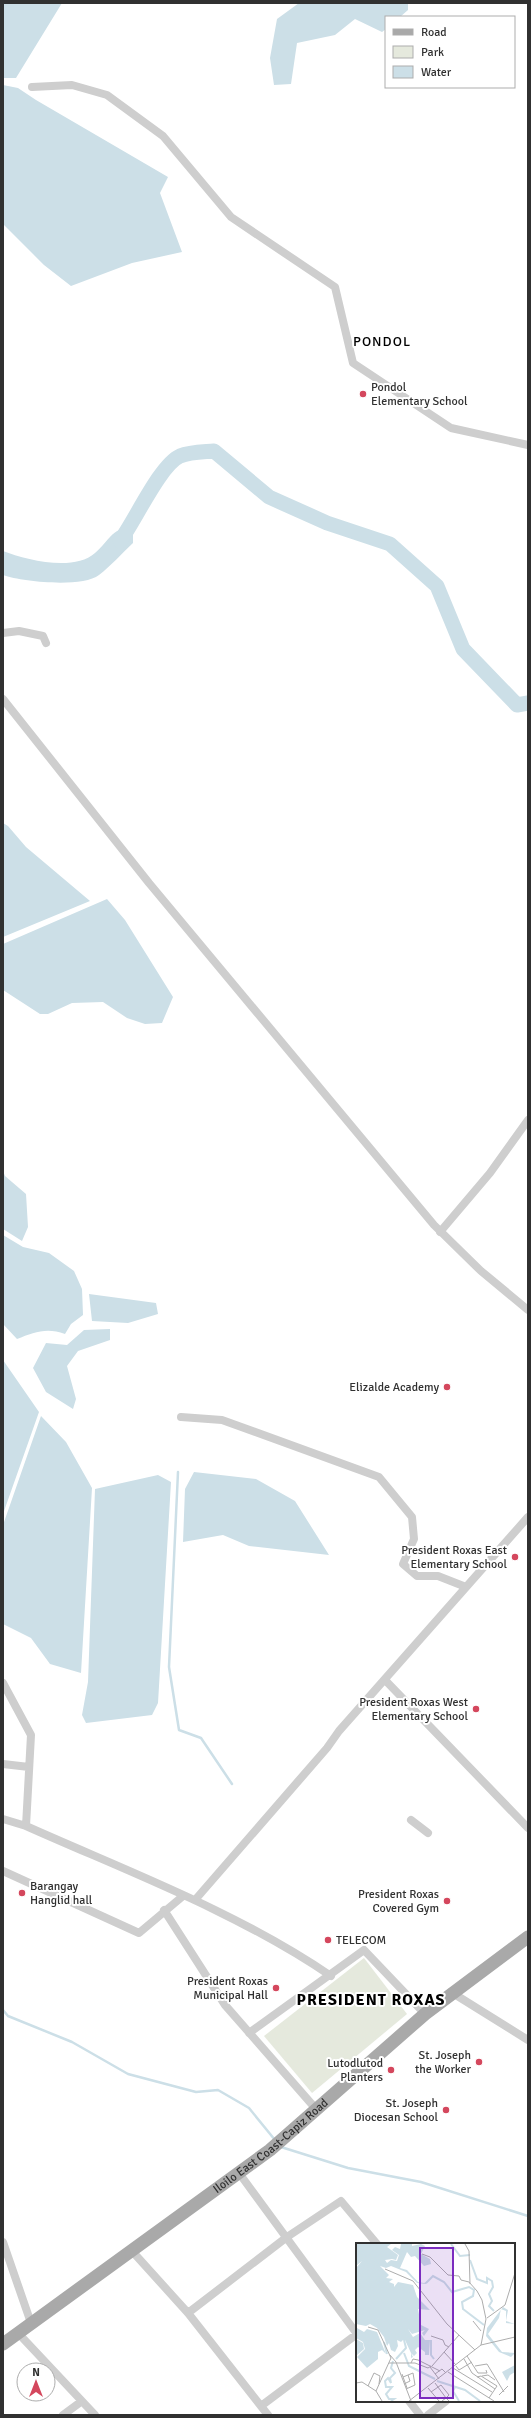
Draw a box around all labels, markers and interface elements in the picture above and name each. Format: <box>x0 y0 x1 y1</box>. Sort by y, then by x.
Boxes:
legend <box>385 16 515 88</box>
text: Road <box>421 25 447 40</box>
text: Park <box>421 45 444 60</box>
text: Water <box>421 65 452 80</box>
district label: PONDOL <box>353 333 411 350</box>
place label: Pondol Elementary School <box>371 380 468 409</box>
marker: Pondol Elementary School <box>358 389 368 399</box>
place label: Elizalde Academy <box>349 1380 439 1395</box>
marker: Elizalde Academy <box>442 1382 452 1392</box>
place label: President Roxas East Elementary School <box>401 1543 507 1572</box>
marker: President Roxas East Elementary School <box>510 1552 520 1562</box>
place label: President Roxas West Elementary School <box>359 1695 468 1724</box>
marker: President Roxas West Elementary School <box>471 1704 481 1714</box>
place label: Barangay Hanglid hall <box>30 1879 93 1908</box>
place label: President Roxas Covered Gym <box>358 1887 439 1916</box>
marker: Barangay Hanglid hall <box>17 1888 27 1898</box>
marker: President Roxas Covered Gym <box>442 1896 452 1906</box>
place label: TELECOM <box>336 1933 386 1948</box>
marker: TELECOM <box>323 1935 333 1945</box>
place label: President Roxas Municipal Hall <box>187 1974 268 2003</box>
marker: President Roxas Municipal Hall <box>271 1983 281 1993</box>
district label: PRESIDENT ROXAS <box>296 1990 446 2010</box>
place label: St. Joseph the Worker <box>415 2048 472 2077</box>
place label: Lutodlutod Planters <box>327 2056 383 2085</box>
marker: St. Joseph the Worker <box>474 2057 484 2067</box>
marker: Lutodlutod Planters <box>386 2065 396 2075</box>
street label: Iloilo East Coast-Capiz Road <box>210 2095 331 2197</box>
place label: St. Joseph Diocesan School <box>354 2096 438 2125</box>
marker: St. Joseph Diocesan School <box>441 2105 451 2115</box>
inset map <box>356 2243 515 2402</box>
north arrow <box>16 2362 56 2402</box>
text: N <box>32 2366 40 2379</box>

